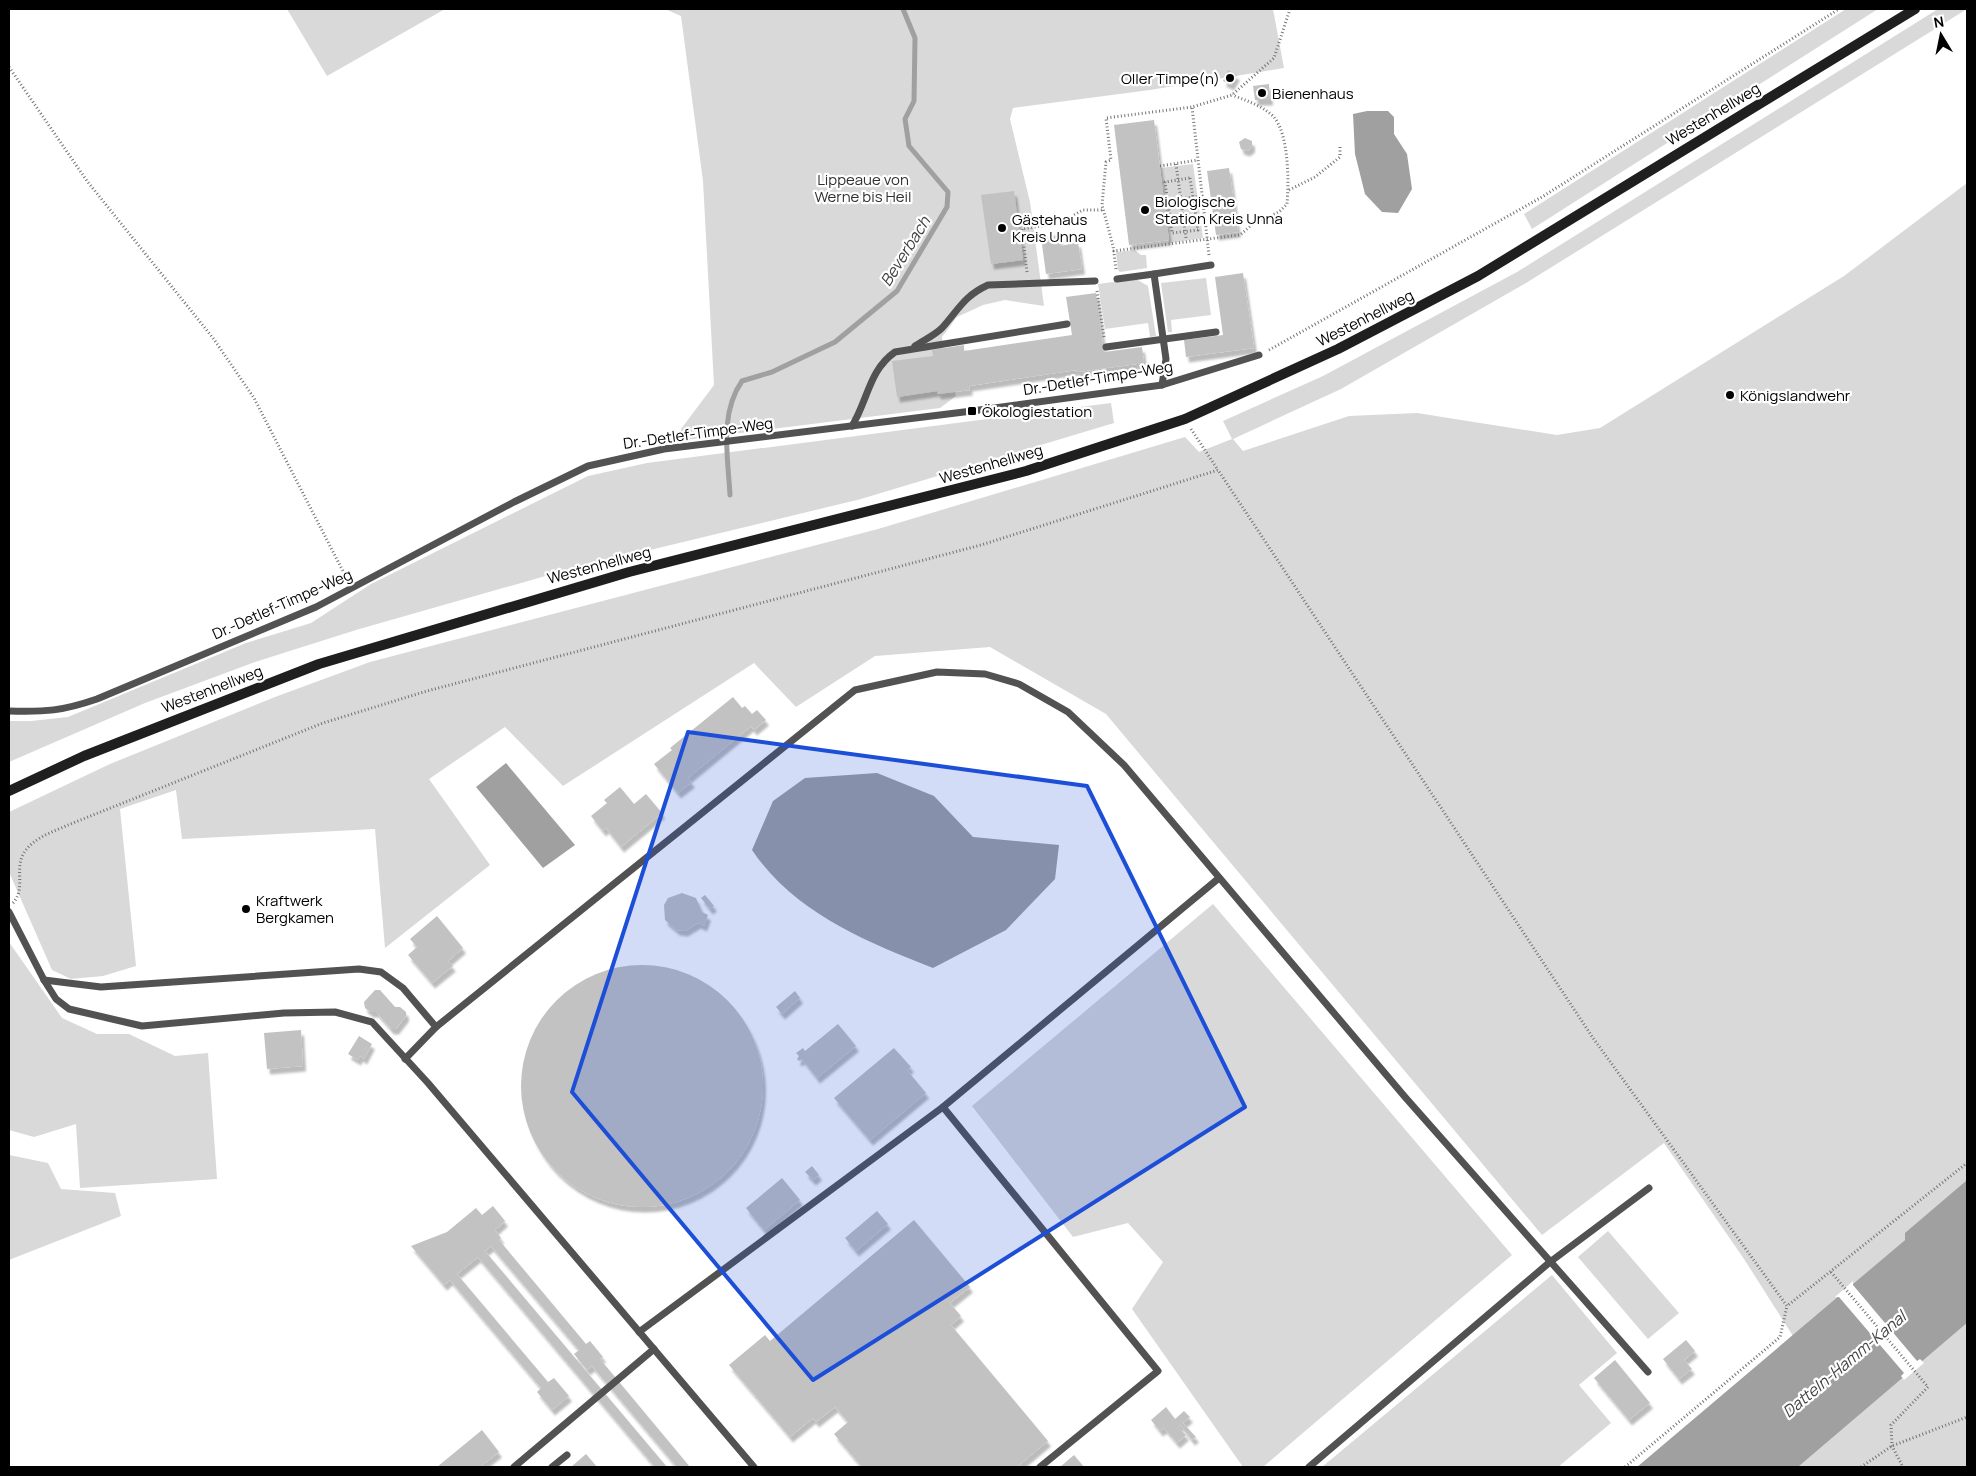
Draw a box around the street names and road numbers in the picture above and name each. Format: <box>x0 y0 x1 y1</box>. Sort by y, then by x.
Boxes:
street label: Westenhellweg <box>1662 78 1764 150</box>
street label: Westenhellweg <box>1313 284 1417 352</box>
street label: Dr.-Detlef-Timpe-Weg <box>1022 356 1174 400</box>
street label: Dr.-Detlef-Timpe-Weg <box>622 412 774 454</box>
street label: Westenhellweg <box>937 439 1045 489</box>
street label: Westenhellweg <box>545 541 653 589</box>
street label: Dr.-Detlef-Timpe-Weg <box>209 564 355 644</box>
street label: Westenhellweg <box>159 660 265 718</box>

